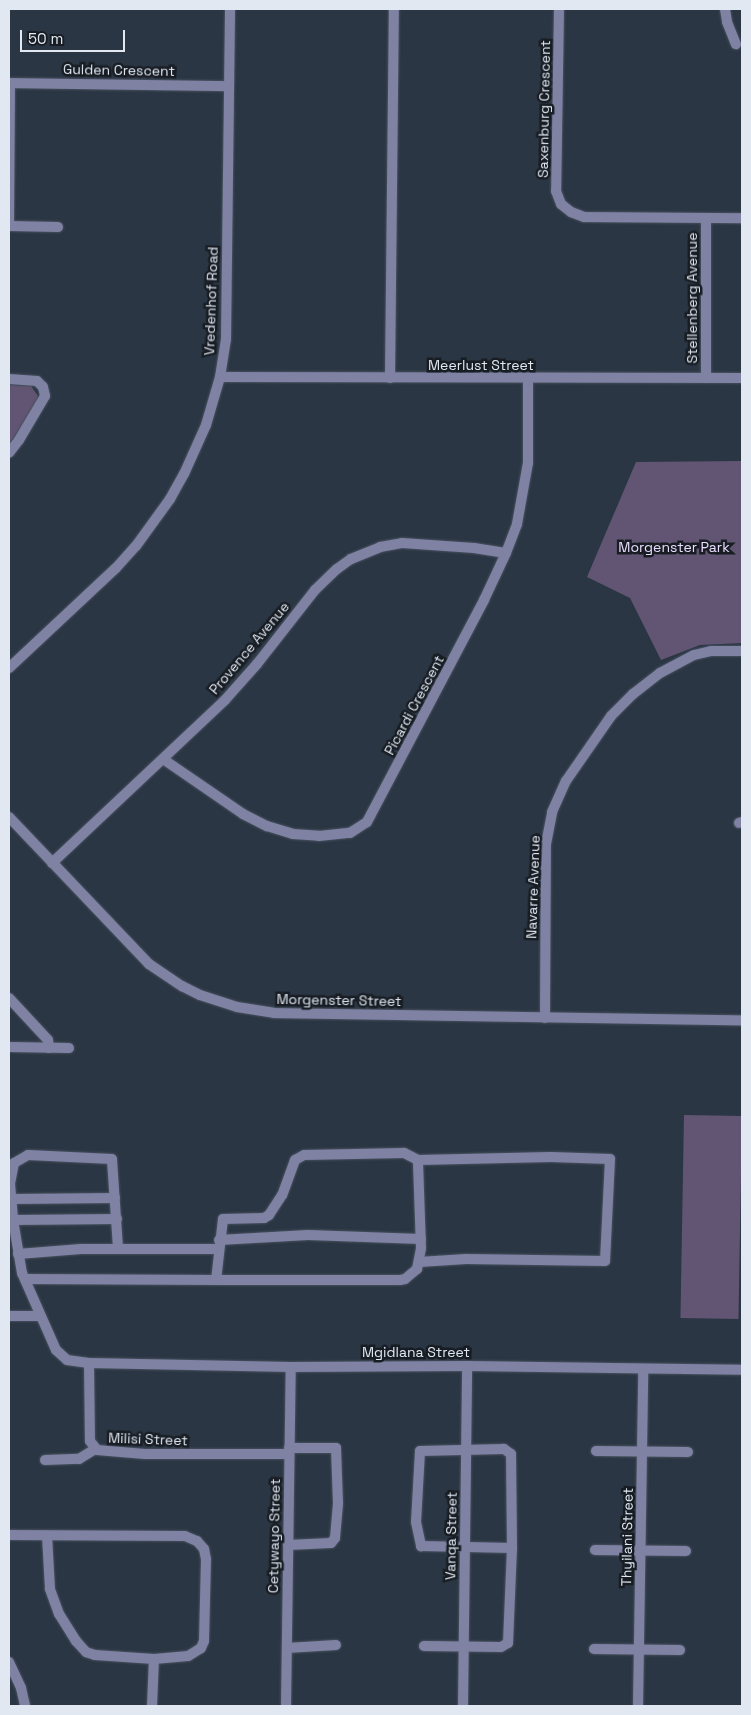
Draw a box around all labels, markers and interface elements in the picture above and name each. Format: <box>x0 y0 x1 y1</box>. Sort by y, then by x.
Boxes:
scale bar <box>22 20 128 52</box>
text: 50 m <box>28 29 63 48</box>
street label: Saxenburg Crescent <box>534 40 554 178</box>
street label: Gulden Crescent <box>63 61 175 79</box>
street label: Stellenberg Avenue <box>684 232 700 364</box>
street label: Vredenhof Road <box>201 246 221 356</box>
street label: Meerlust Street <box>428 357 534 373</box>
park label: Morgenster Park <box>618 539 730 555</box>
street label: Provence Avenue <box>205 598 293 698</box>
street label: Picardi Crescent <box>381 652 447 758</box>
street label: Navarre Avenue <box>523 835 543 939</box>
street label: Morgenster Street <box>276 991 402 1009</box>
street label: Mgidlana Street <box>362 1344 470 1360</box>
street label: Milisi Street <box>108 1429 188 1449</box>
street label: Cetywayo Street <box>265 1479 283 1593</box>
street label: Thyilani Street <box>618 1488 636 1586</box>
street label: Vanqa Street <box>442 1492 460 1580</box>

